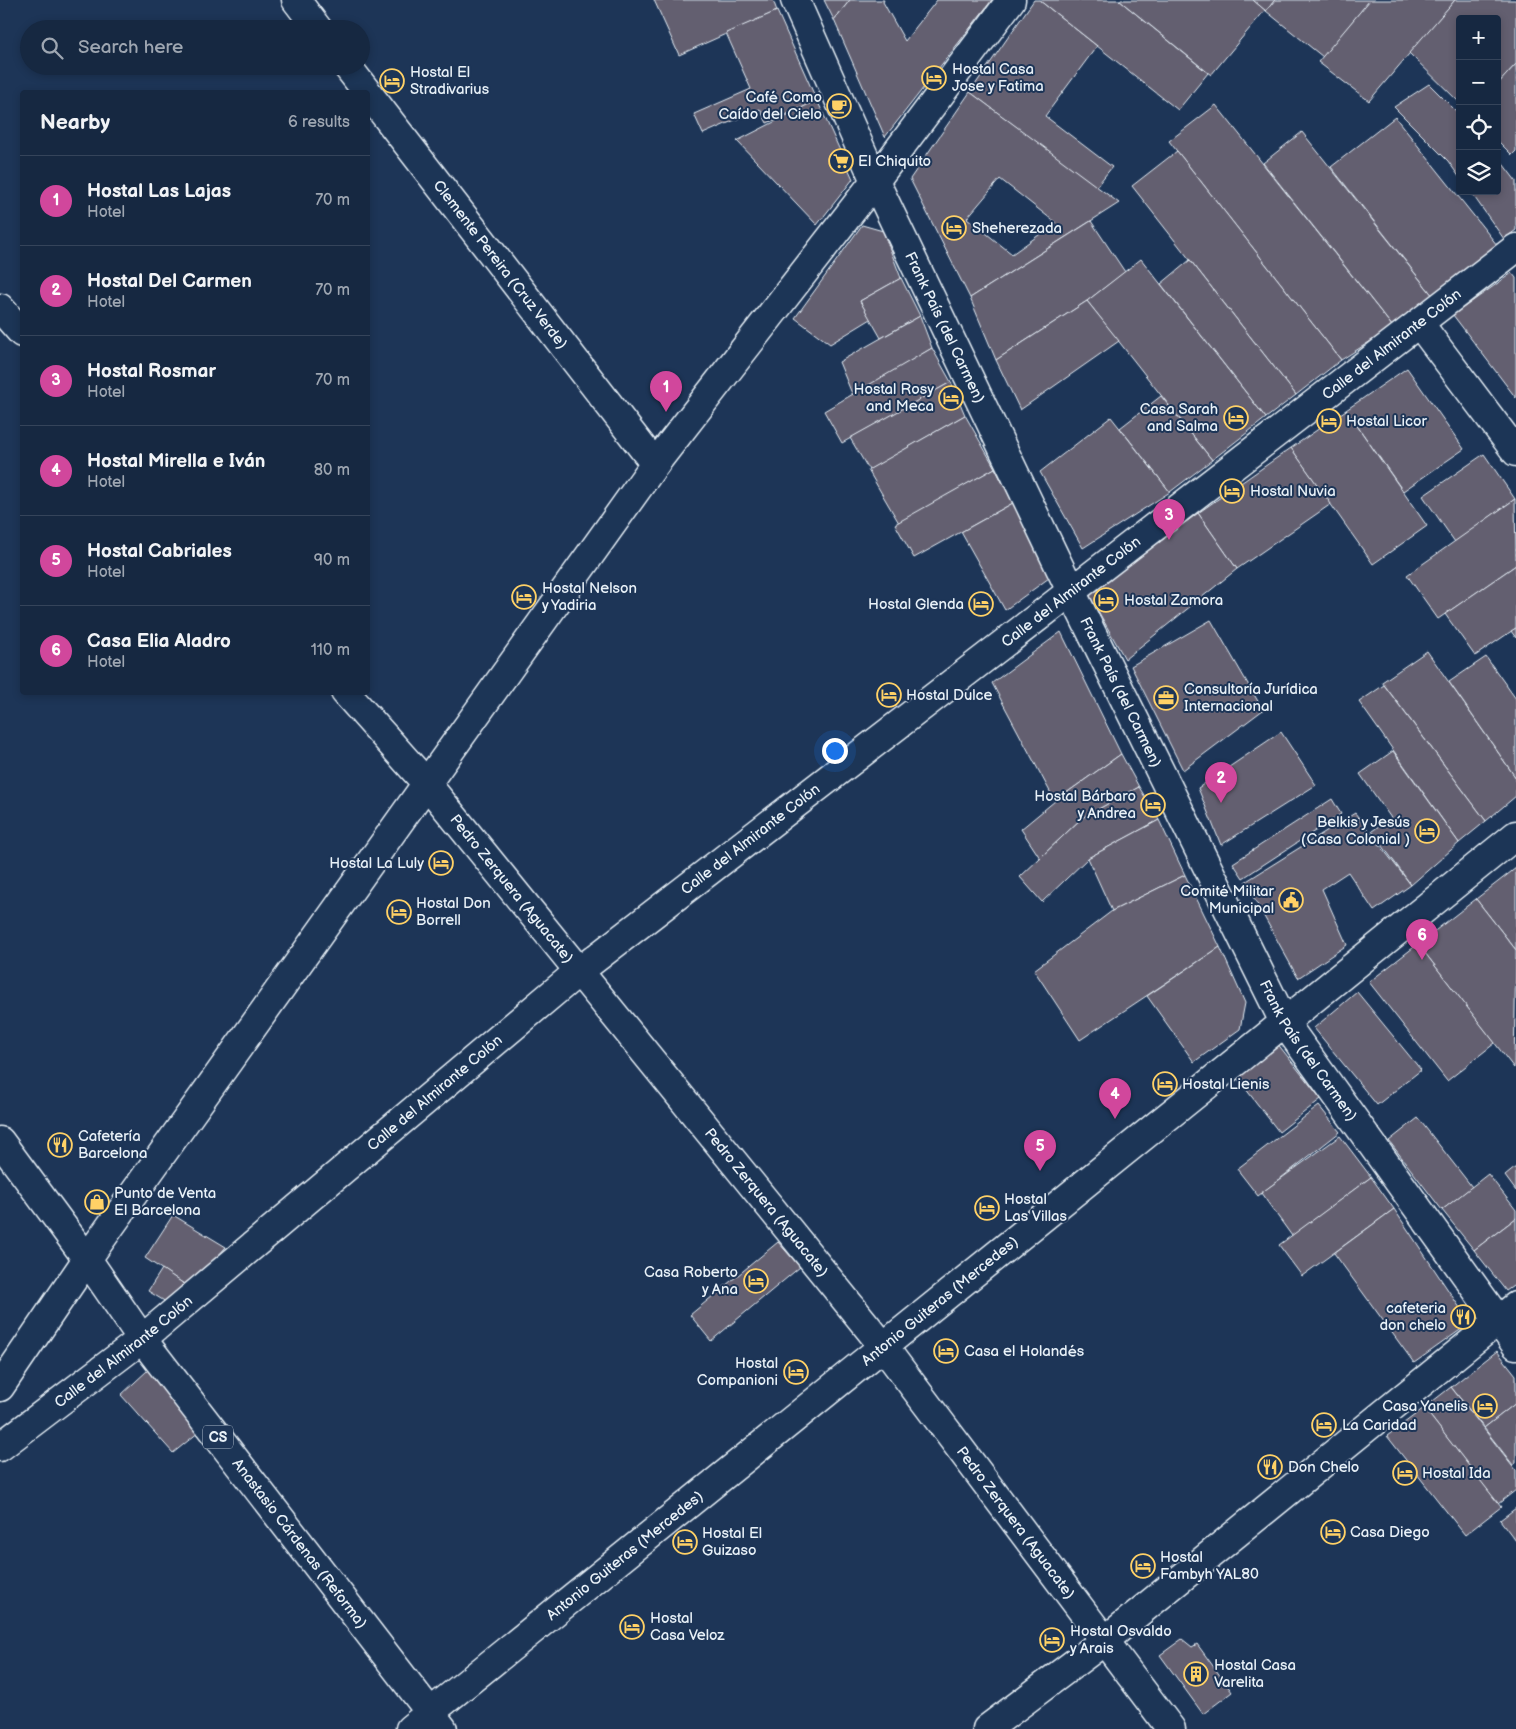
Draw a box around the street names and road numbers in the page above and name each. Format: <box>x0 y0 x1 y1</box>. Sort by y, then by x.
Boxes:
street label: Clemente Pereira (Cruz Verde) <box>429 176 572 353</box>
street label: Frank País (del Carmen) <box>901 249 989 406</box>
street label: Calle del Almirante Colón <box>1318 284 1465 404</box>
street label: Calle del Almirante Colón <box>998 532 1144 651</box>
street label: Frank País (del Carmen) <box>1076 614 1166 770</box>
street label: Calle del Almirante Colón <box>677 779 824 899</box>
street label: Pedro Zerquera (Aguacate) <box>446 810 578 967</box>
street label: Frank País (del Carmen) <box>1255 977 1361 1125</box>
street label: Calle del Almirante Colón <box>363 1030 506 1155</box>
street label: Pedro Zerquera (Aguacate) <box>700 1124 832 1281</box>
street label: Antonio Guiteras (Mercedes) <box>857 1232 1022 1370</box>
street label: Calle del Almirante Colón <box>50 1291 196 1412</box>
road number: CS <box>203 1425 233 1448</box>
street label: Pedro Zerquera (Aguacate) <box>952 1443 1079 1603</box>
street label: Anastasio Cárdenas (Reforma) <box>228 1455 371 1632</box>
street label: Antonio Guiteras (Mercedes) <box>542 1486 707 1625</box>

